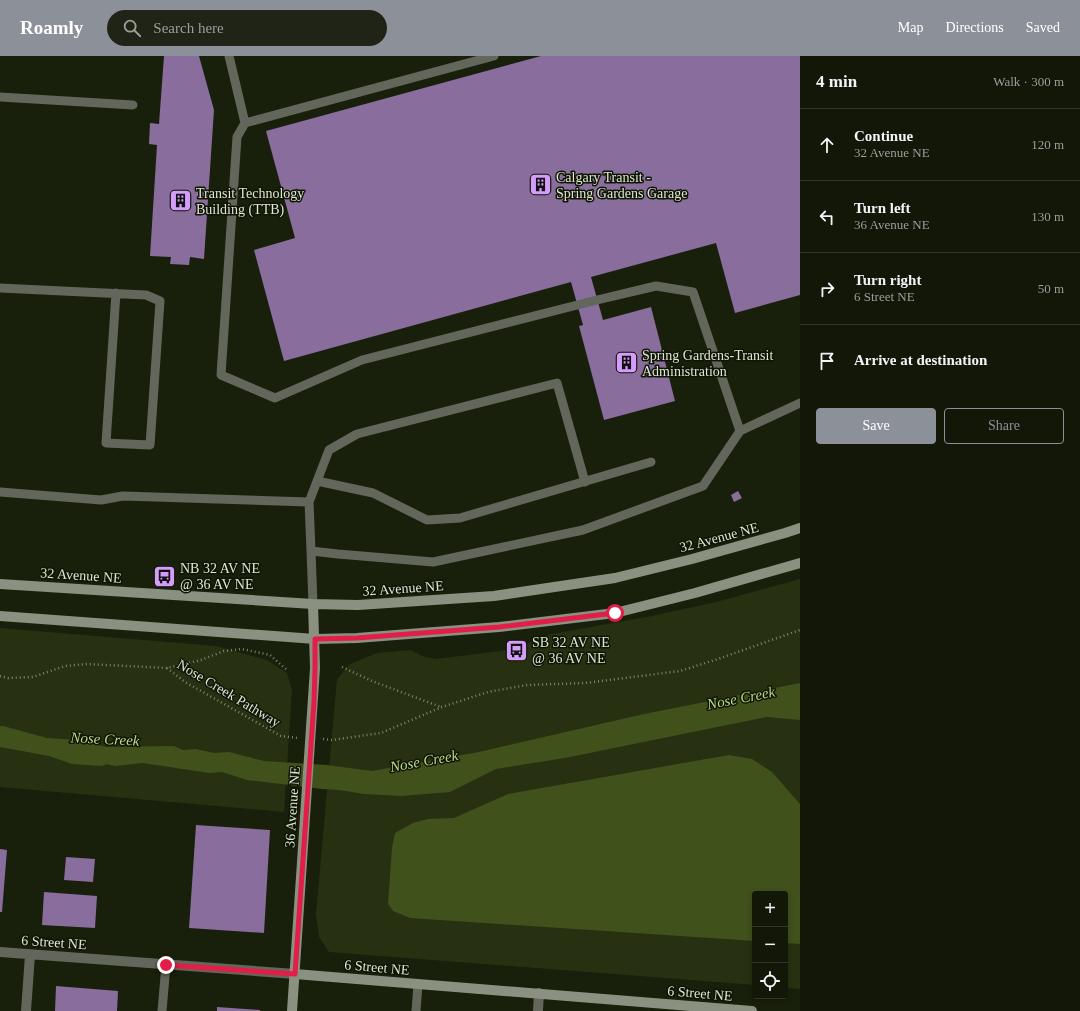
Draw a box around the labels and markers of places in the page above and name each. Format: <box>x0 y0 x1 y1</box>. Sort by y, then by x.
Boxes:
place label: Calgary Transit - Spring Gardens Garage <box>556 170 687 201</box>
building icon: Calgary Transit - Spring Gardens Garage <box>527 172 553 198</box>
place label: Transit Technology Building (TTB) <box>196 186 304 218</box>
building icon: Transit Technology Building (TTB) <box>168 188 194 214</box>
place label: Spring Gardens-Transit Administration <box>642 348 773 379</box>
building icon: Spring Gardens-Transit Administration <box>614 350 640 376</box>
place label: NB 32 AV NE @ 36 AV NE <box>180 561 260 592</box>
bus stop icon: NB 32 AV NE @ 36 AV NE <box>152 563 178 589</box>
place label: SB 32 AV NE @ 36 AV NE <box>532 635 610 666</box>
bus stop icon: SB 32 AV NE @ 36 AV NE <box>503 637 529 663</box>

